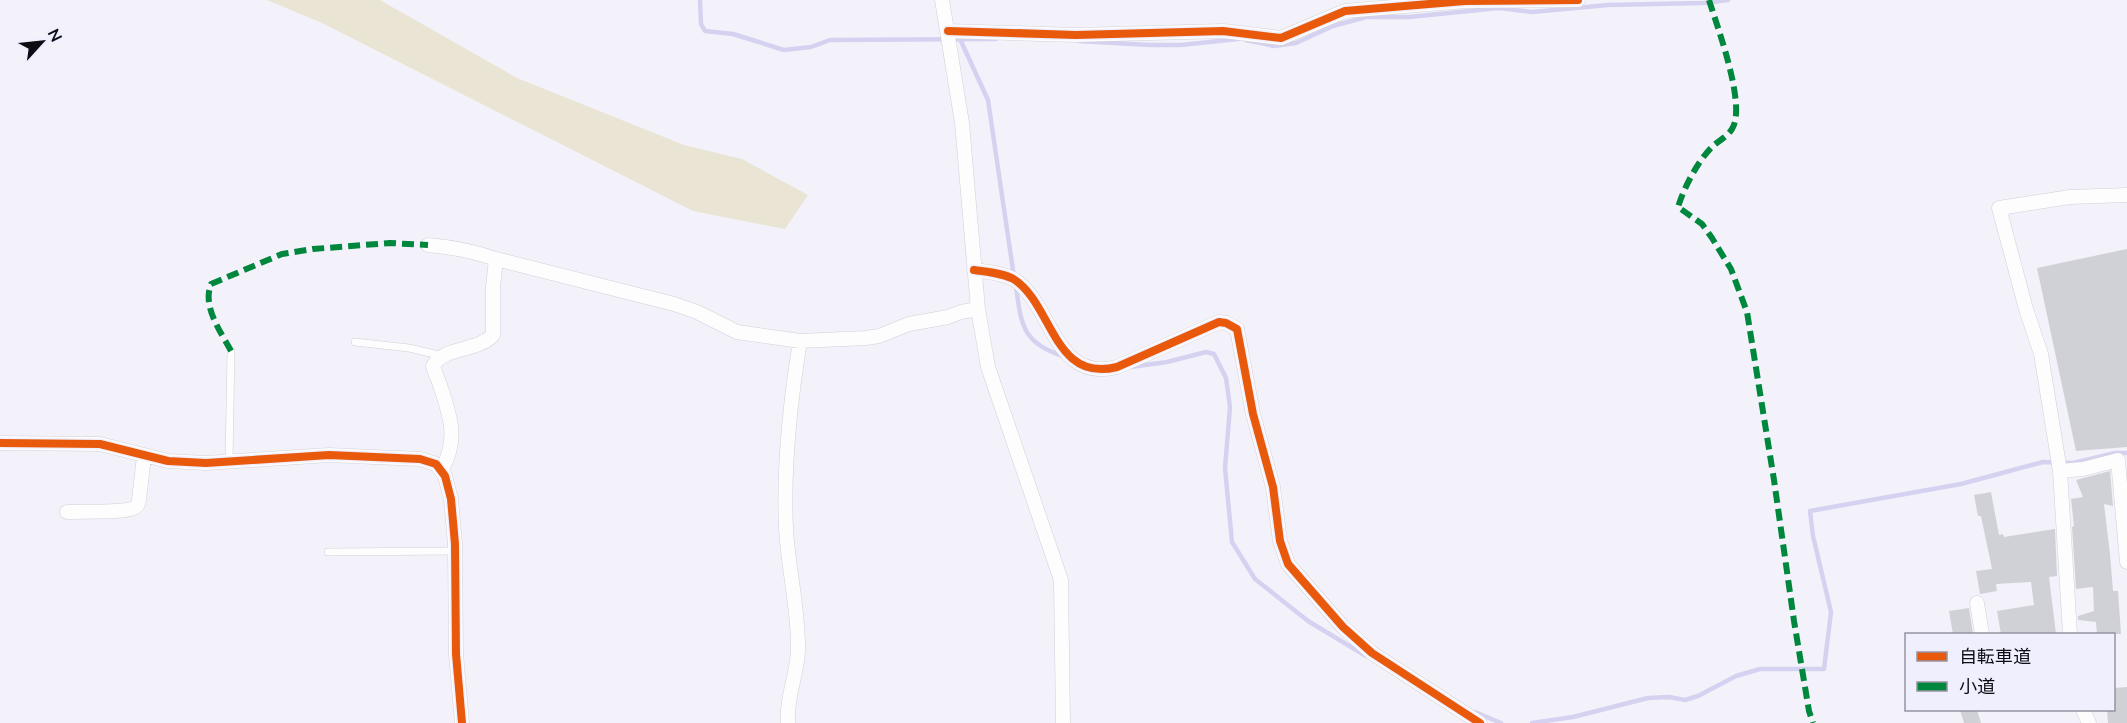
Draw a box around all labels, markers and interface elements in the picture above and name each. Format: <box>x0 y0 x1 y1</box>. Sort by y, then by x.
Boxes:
north arrow <box>12 12 72 72</box>
text: N <box>42 25 67 46</box>
legend <box>1905 633 2115 711</box>
text: 自転車道 <box>1959 645 2031 669</box>
text: 小道 <box>1959 675 1995 699</box>

